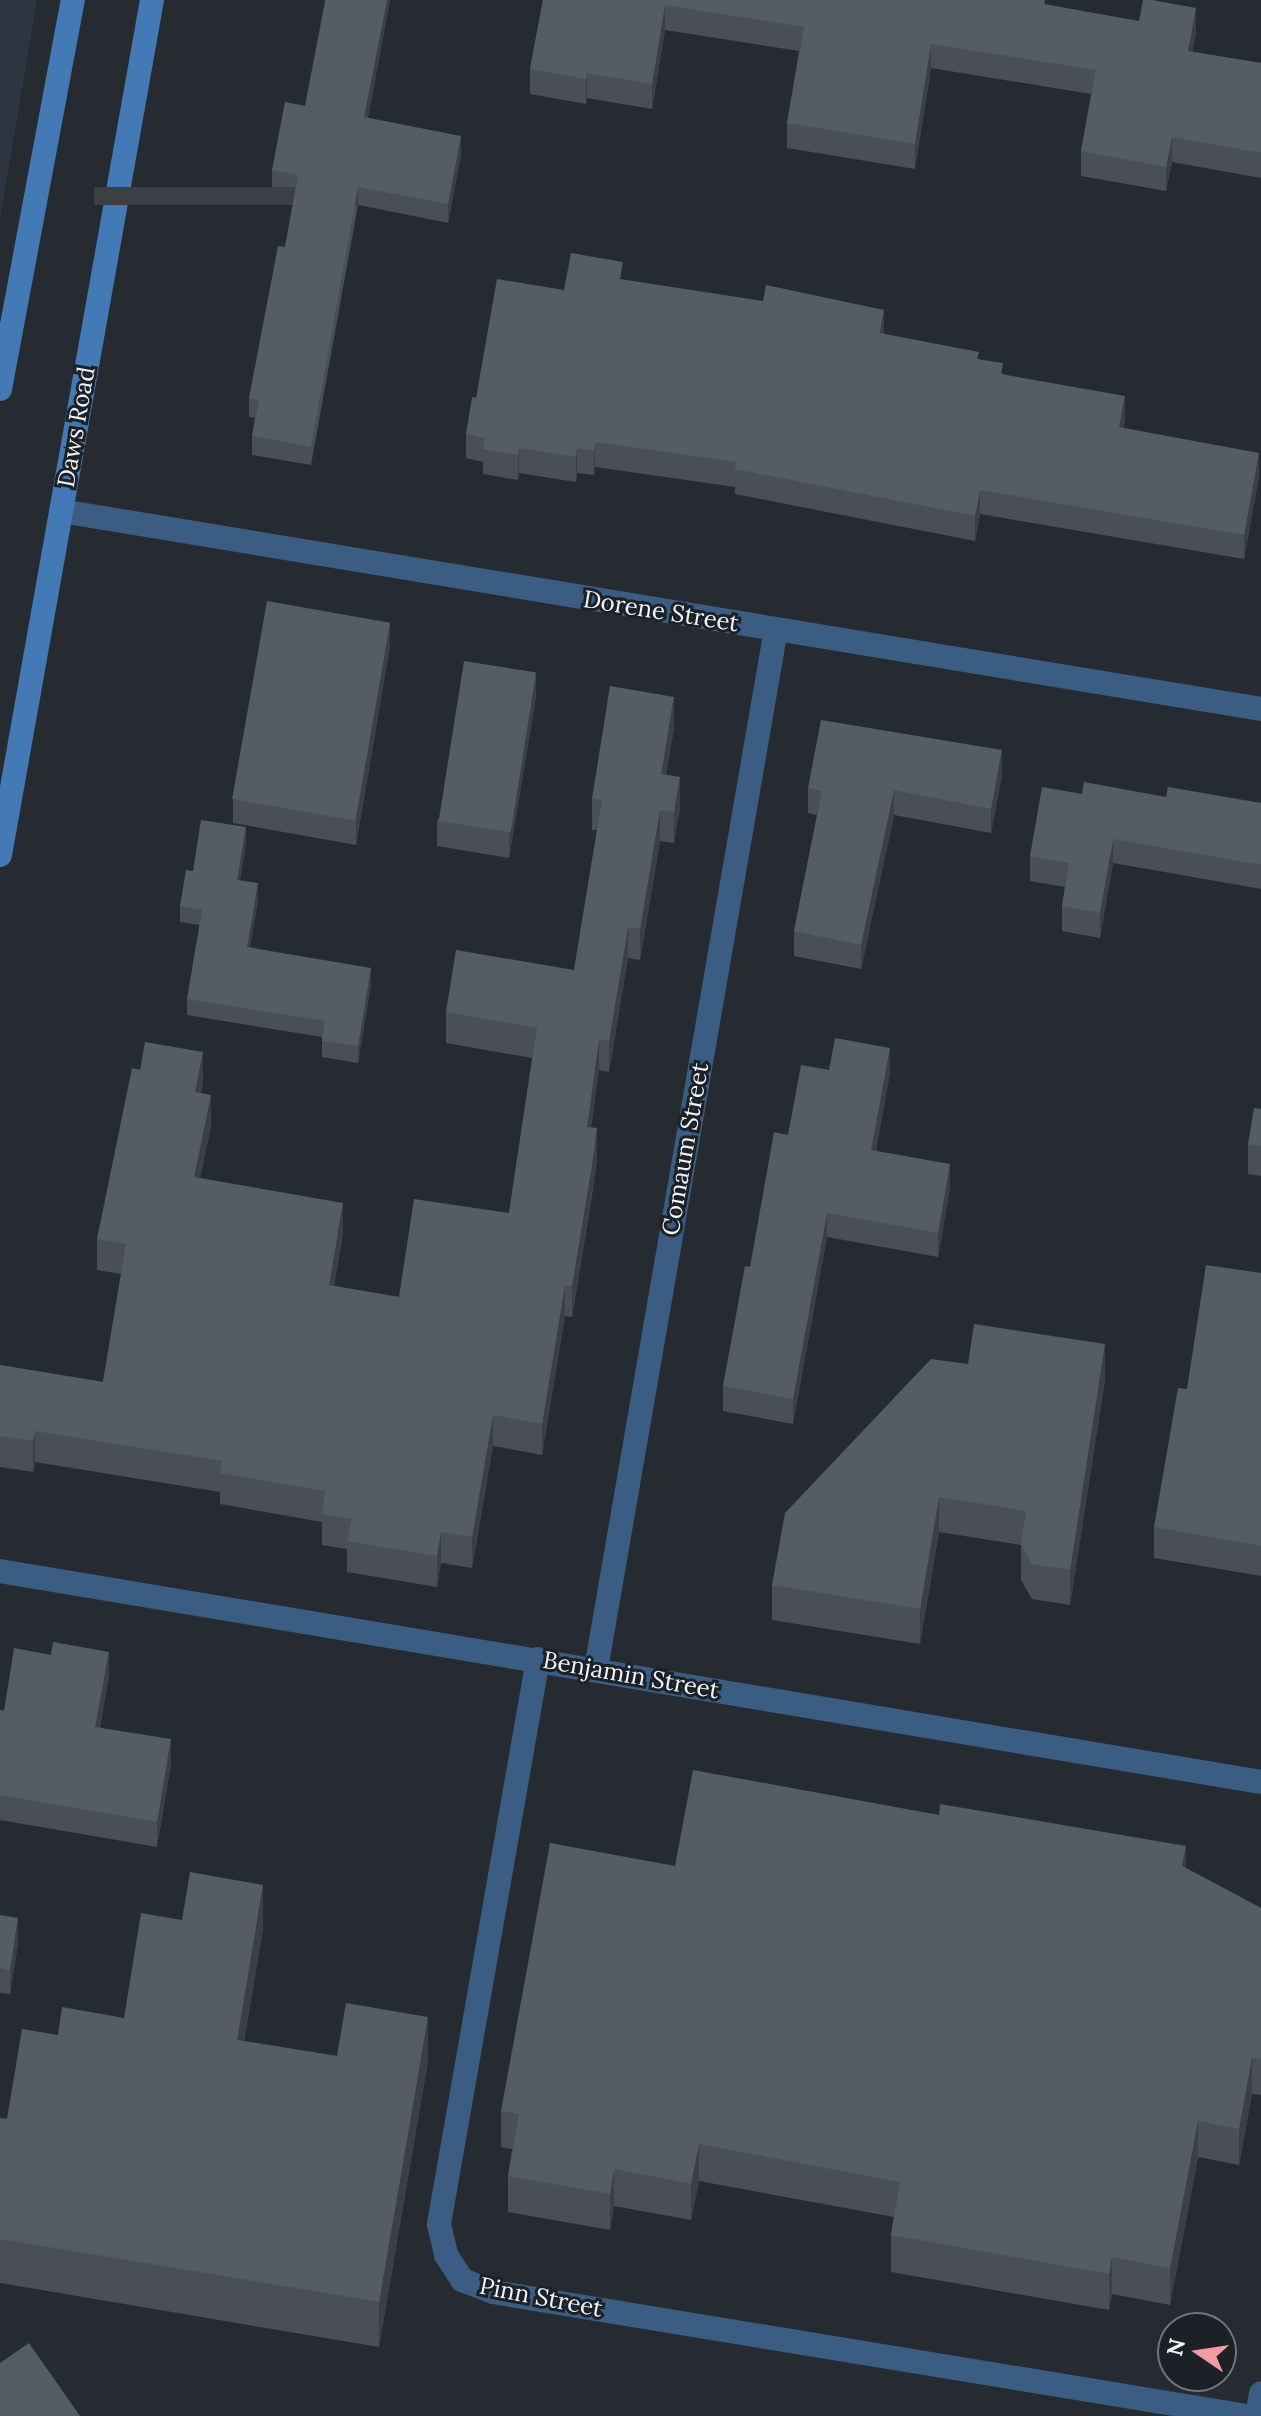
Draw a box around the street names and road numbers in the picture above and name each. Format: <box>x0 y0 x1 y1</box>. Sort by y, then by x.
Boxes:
street label: Daws Road <box>51 364 101 490</box>
street label: Dorene Street <box>581 584 741 638</box>
street label: Comaum Street <box>656 1061 714 1237</box>
street label: Benjamin Street <box>541 1645 721 1705</box>
street label: Pinn Street <box>477 2271 605 2323</box>

